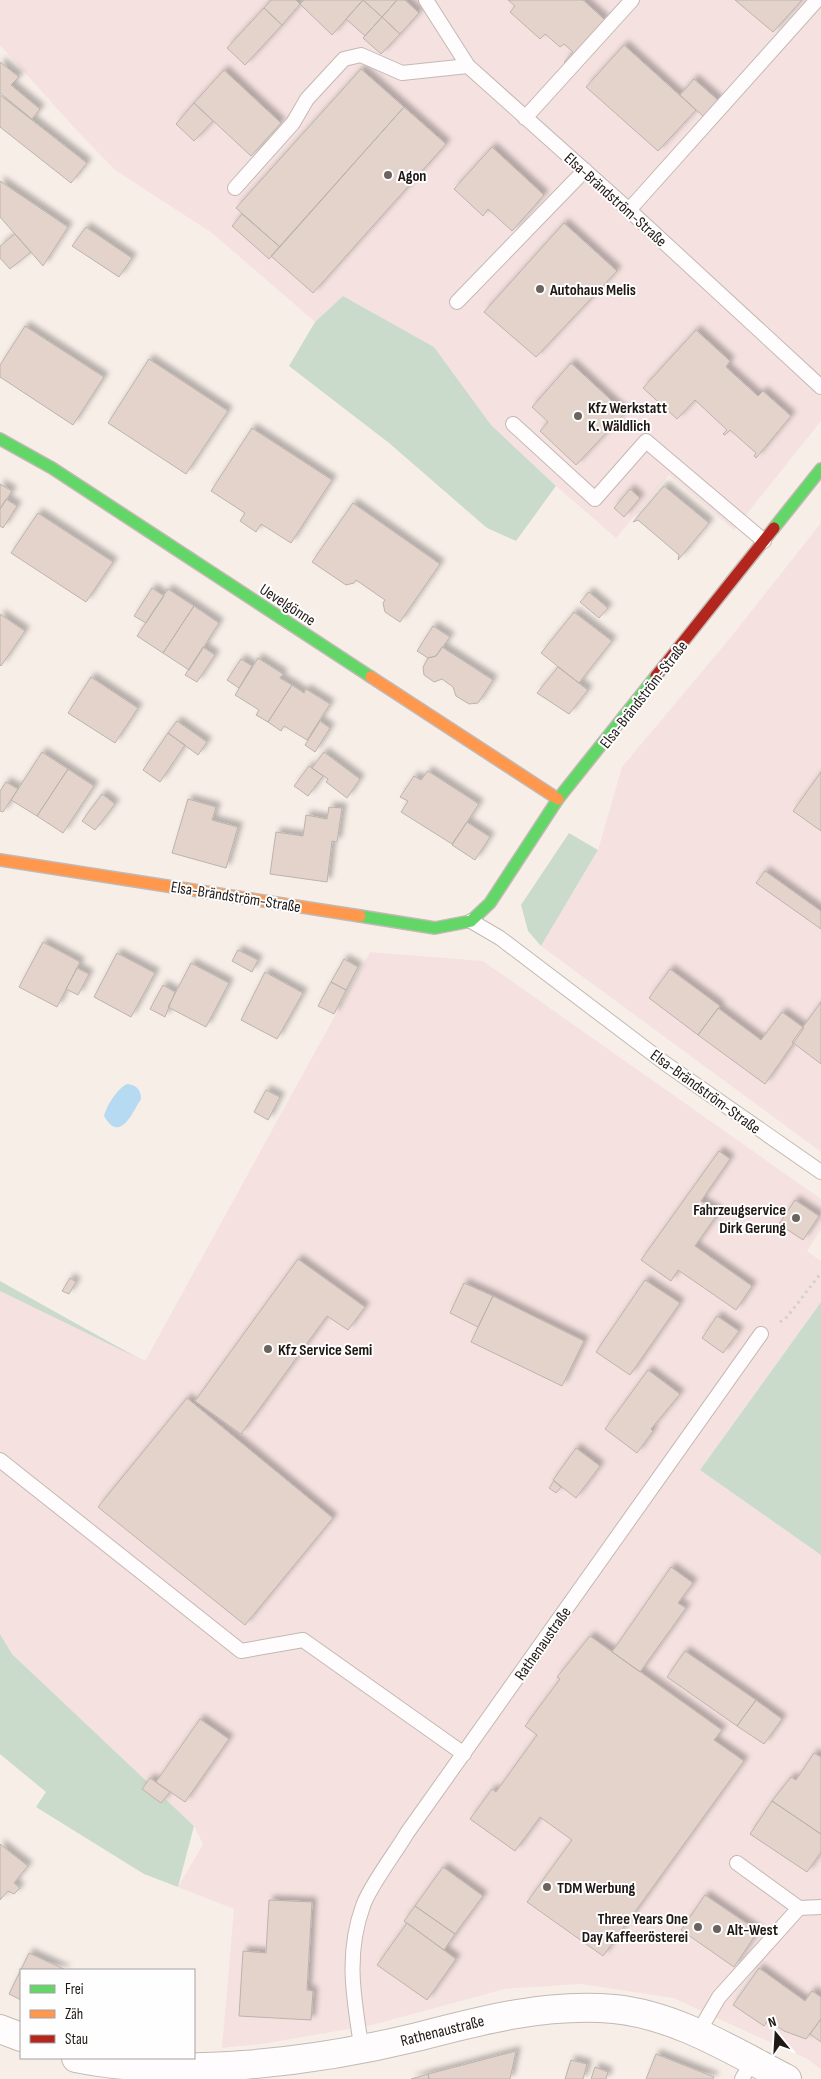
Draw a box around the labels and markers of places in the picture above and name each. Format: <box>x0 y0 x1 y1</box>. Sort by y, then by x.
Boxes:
place label: Agon <box>397 167 426 186</box>
marker: Agon <box>382 169 394 181</box>
place label: Autohaus Melis <box>549 281 636 300</box>
marker: Autohaus Melis <box>534 283 546 295</box>
place label: Kfz Werkstatt K. Wäldlich <box>588 399 667 436</box>
marker: Kfz Werkstatt K. Wäldlich <box>572 410 584 422</box>
place label: Fahrzeugservice Dirk Gerung <box>693 1201 786 1238</box>
marker: Fahrzeugservice Dirk Gerung <box>790 1212 802 1224</box>
place label: Kfz Service Semi <box>278 1341 372 1360</box>
marker: Kfz Service Semi <box>262 1343 274 1355</box>
place label: TDM Werbung <box>557 1879 636 1898</box>
marker: TDM Werbung <box>541 1881 553 1893</box>
place label: Three Years One Day Kaffeerösterei <box>582 1910 688 1947</box>
marker: Three Years One Day Kaffeerösterei <box>692 1921 704 1933</box>
place label: Alt-West <box>726 1921 778 1940</box>
marker: Alt-West <box>711 1923 723 1935</box>

